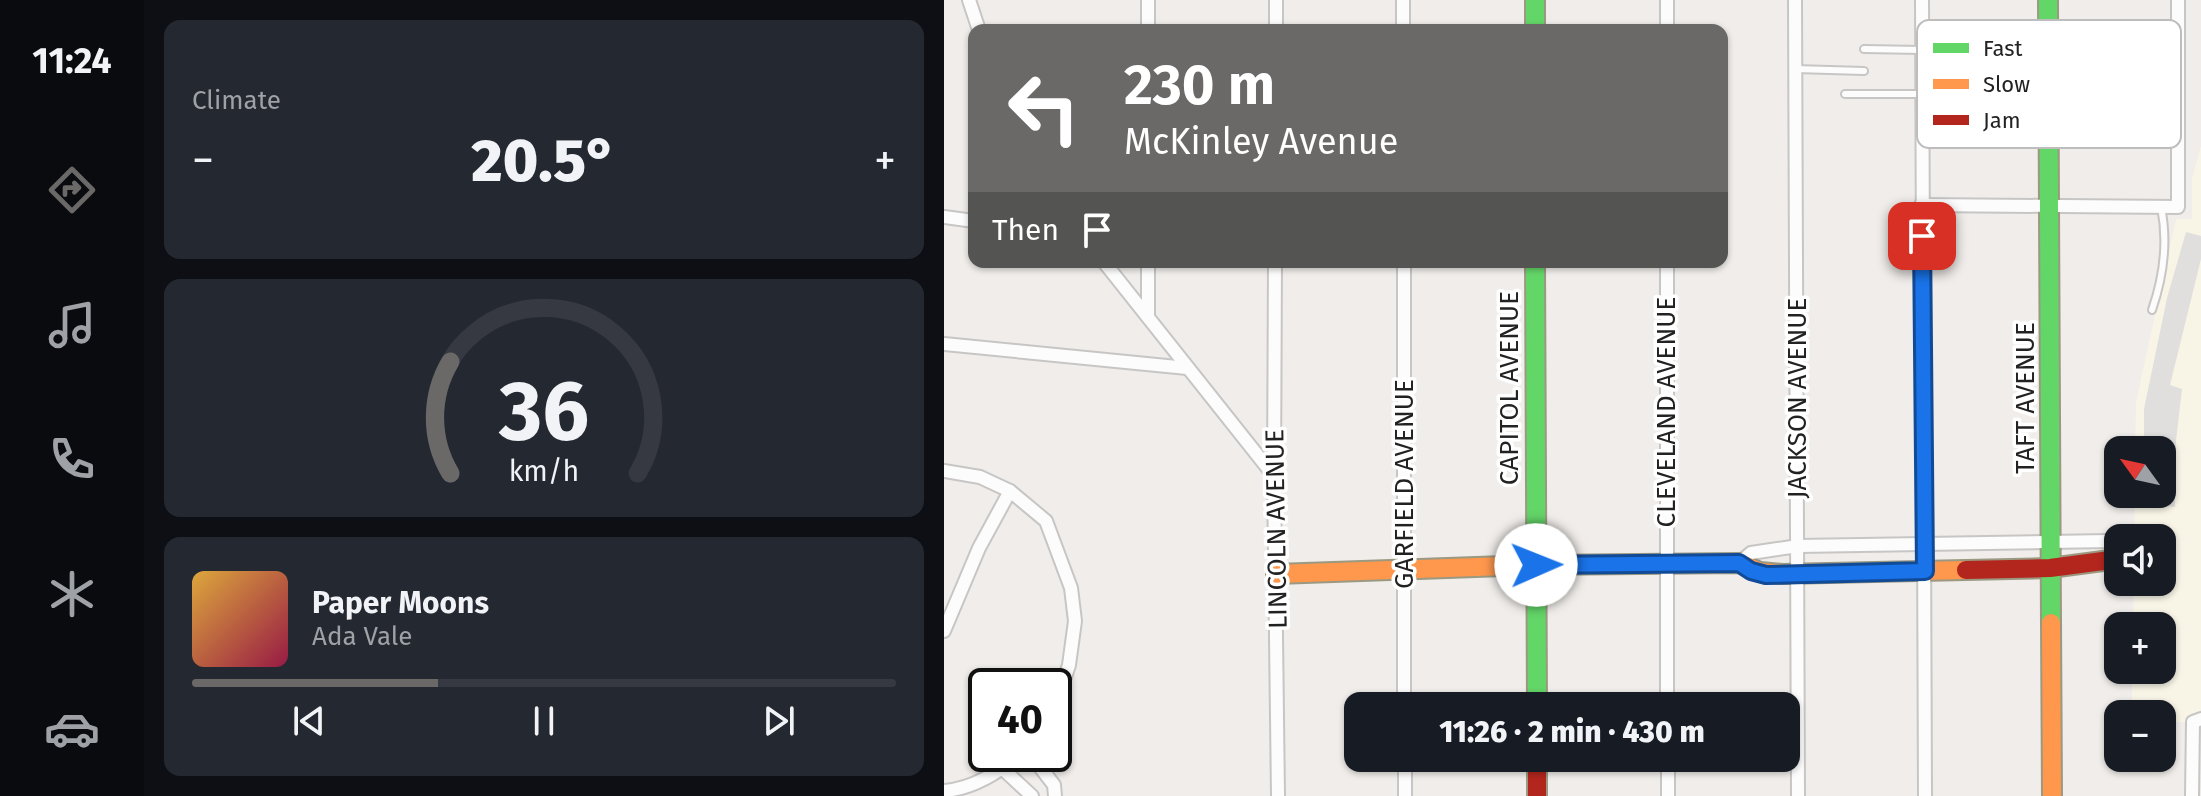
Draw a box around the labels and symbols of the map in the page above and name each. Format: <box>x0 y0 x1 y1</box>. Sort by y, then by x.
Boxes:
legend <box>1917 20 2181 148</box>
text: Fast <box>1983 35 2023 62</box>
text: Slow <box>1983 71 2030 98</box>
text: Jam <box>1983 107 2021 134</box>
pin <box>1888 202 1956 270</box>
street label: CAPITOL AVENUE <box>1494 291 1525 485</box>
street label: CLEVELAND AVENUE <box>1651 297 1682 527</box>
street label: JACKSON AVENUE <box>1782 298 1813 498</box>
street label: TAFT AVENUE <box>2010 322 2041 474</box>
street label: GARFIELD AVENUE <box>1389 379 1420 589</box>
street label: LINCOLN AVENUE <box>1259 429 1294 629</box>
north arrow <box>2104 436 2176 508</box>
position arrow <box>1494 523 1578 607</box>
speed limit sign: 40 <box>968 668 1072 772</box>

